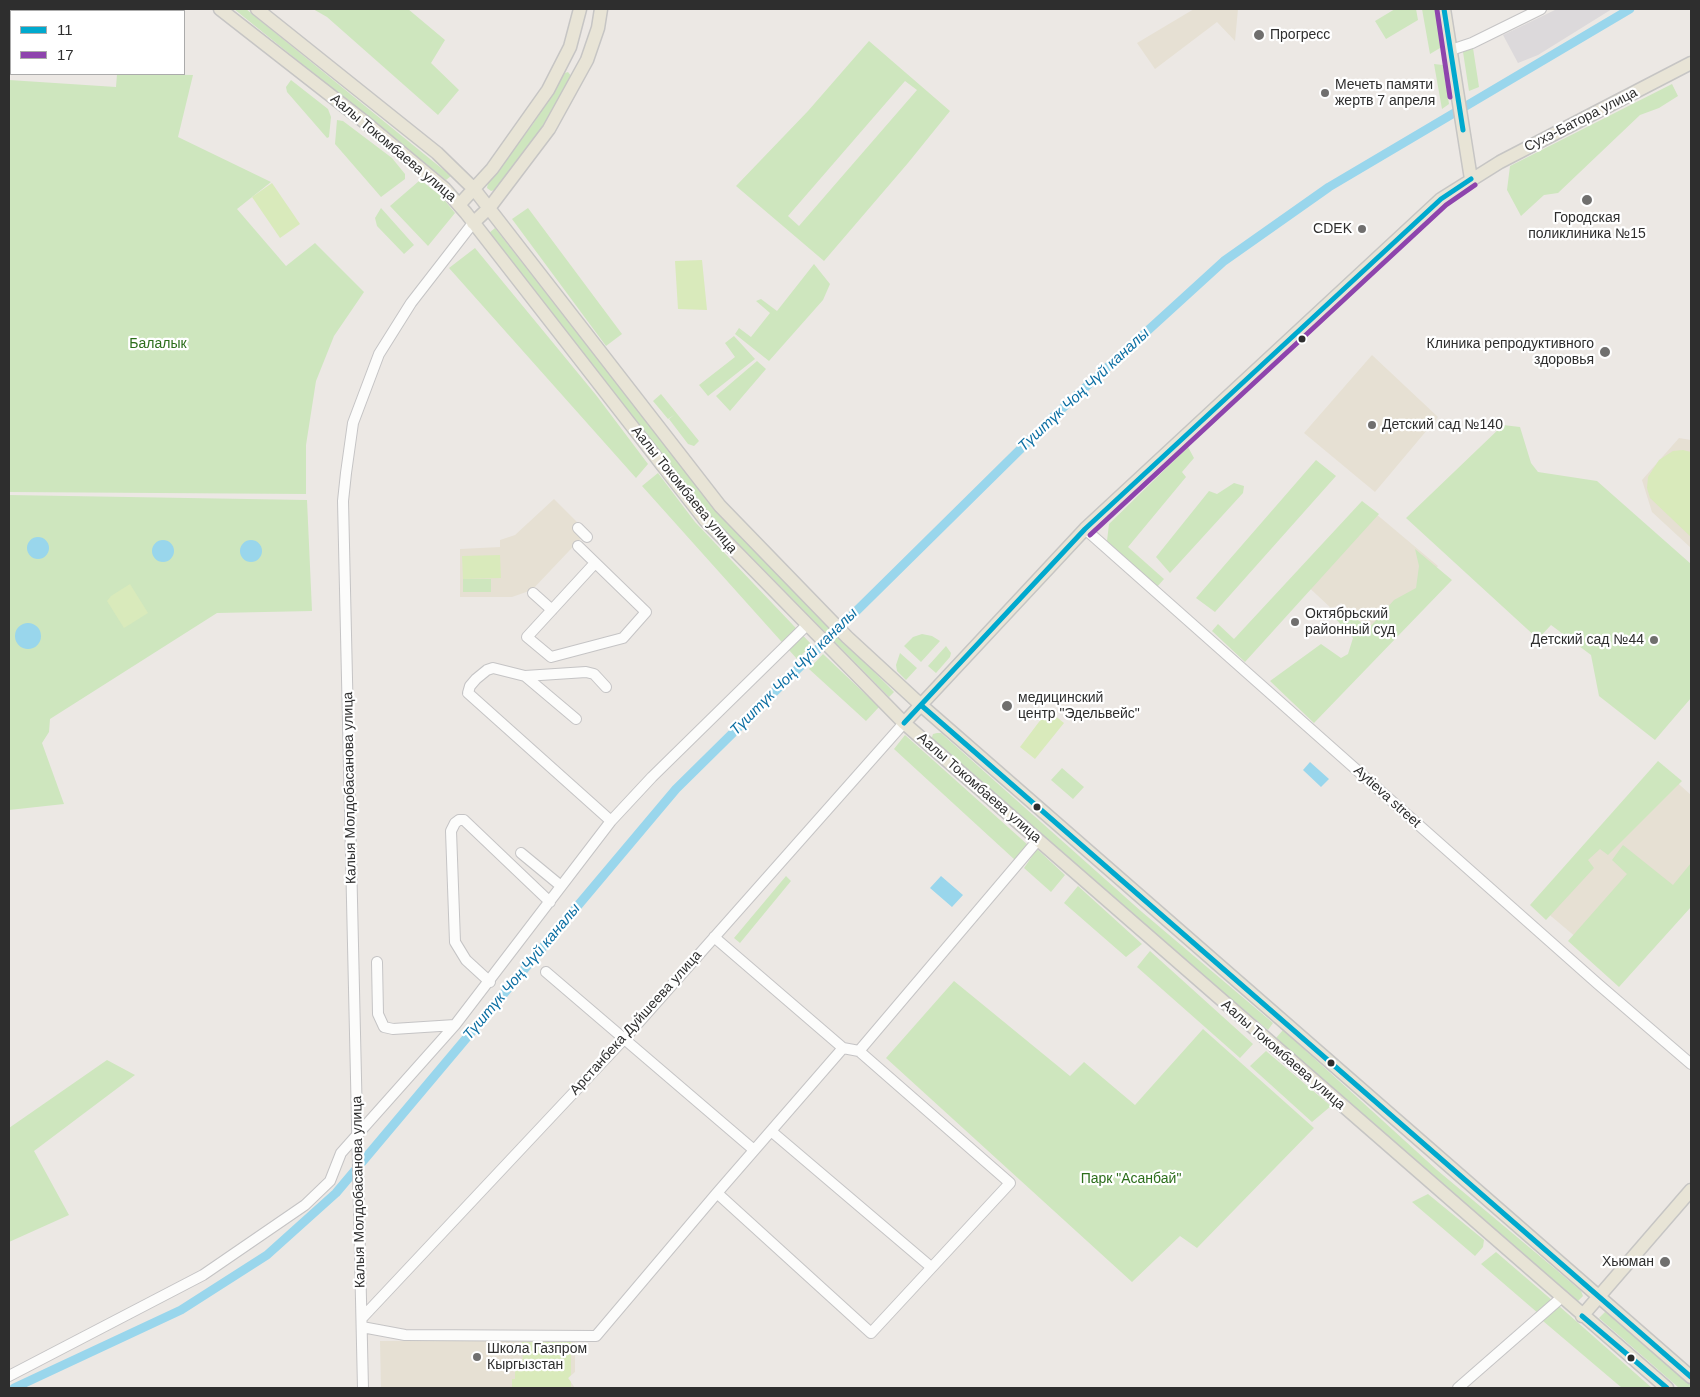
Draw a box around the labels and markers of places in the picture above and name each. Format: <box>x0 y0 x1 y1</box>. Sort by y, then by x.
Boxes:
place label: Прогресс <box>1270 27 1330 43</box>
marker: Прогресс <box>1252 28 1266 42</box>
place label: Мечеть памяти жертв 7 апреля <box>1335 77 1435 110</box>
marker: Мечеть памяти жертв 7 апреля <box>1319 87 1331 99</box>
marker: Городская поликлиника №15 <box>1580 193 1594 207</box>
place label: Городская поликлиника №15 <box>1528 210 1646 242</box>
place label: CDEK <box>1313 221 1352 237</box>
marker: CDEK <box>1356 223 1368 235</box>
unlabelled marker <box>1297 334 1307 344</box>
place label: Клиника репродуктивного здоровья <box>1427 336 1594 368</box>
marker: Клиника репродуктивного здоровья <box>1598 345 1612 359</box>
place label: Детский сад №140 <box>1382 417 1503 433</box>
marker: Детский сад №140 <box>1366 419 1378 431</box>
place label: Октябрьский районный суд <box>1305 606 1395 638</box>
marker: Октябрьский районный суд <box>1289 616 1301 628</box>
place label: Детский сад №44 <box>1531 632 1644 648</box>
marker: Детский сад №44 <box>1648 634 1660 646</box>
place label: медицинский центр "Эдельвейс" <box>1018 690 1140 722</box>
marker: медицинский центр "Эдельвейс" <box>1000 699 1014 713</box>
unlabelled marker <box>1032 802 1042 812</box>
unlabelled marker <box>1326 1058 1336 1068</box>
place label: Хьюман <box>1602 1254 1654 1270</box>
marker: Хьюман <box>1658 1255 1672 1269</box>
place label: Школа Газпром Кыргызстан <box>487 1341 587 1374</box>
marker: Школа Газпром Кыргызстан <box>471 1351 483 1363</box>
unlabelled marker <box>1626 1353 1636 1363</box>

